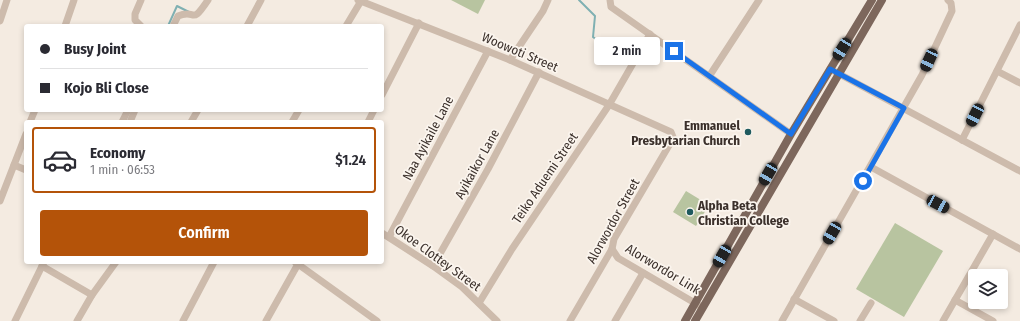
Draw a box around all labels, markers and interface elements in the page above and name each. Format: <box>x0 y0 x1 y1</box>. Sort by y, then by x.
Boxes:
street label: Woowoti Street <box>480 29 561 75</box>
car <box>831 36 853 62</box>
callout: 2 min <box>594 37 660 65</box>
text: Busy Joint <box>64 40 126 58</box>
route end <box>665 42 683 60</box>
text: 2 min <box>613 43 641 58</box>
car <box>918 47 940 73</box>
text: Kojo Bli Close <box>64 79 149 97</box>
street label: Naa Ayikaile Lane <box>399 93 457 183</box>
car <box>964 102 986 128</box>
place label: Emmanuel Presbytarian Church <box>631 118 740 148</box>
street label: Ayikaikor Lane <box>452 127 502 201</box>
marker: Emmanuel Presbytarian Church <box>743 127 753 137</box>
street label: Teiko Aduemi Street <box>509 129 581 226</box>
icon: car <box>42 142 78 178</box>
text: Economy <box>90 144 145 162</box>
text: $1.24 <box>335 151 366 169</box>
car <box>757 161 779 187</box>
text: 1 min · 06:53 <box>90 162 155 177</box>
route start <box>854 172 872 190</box>
street label: Alorwordor Street <box>584 175 643 266</box>
car <box>925 193 951 215</box>
place label: Alpha Beta Christian College <box>697 198 790 228</box>
marker: Alpha Beta Christian College <box>685 207 695 217</box>
button: Confirm <box>40 210 368 256</box>
car <box>821 220 843 246</box>
street label: Okoe Clottey Street <box>392 222 485 295</box>
street label: Alorwordor Link <box>623 241 704 298</box>
car <box>711 243 733 269</box>
map controls <box>968 269 1008 309</box>
button: layers <box>968 269 1008 309</box>

